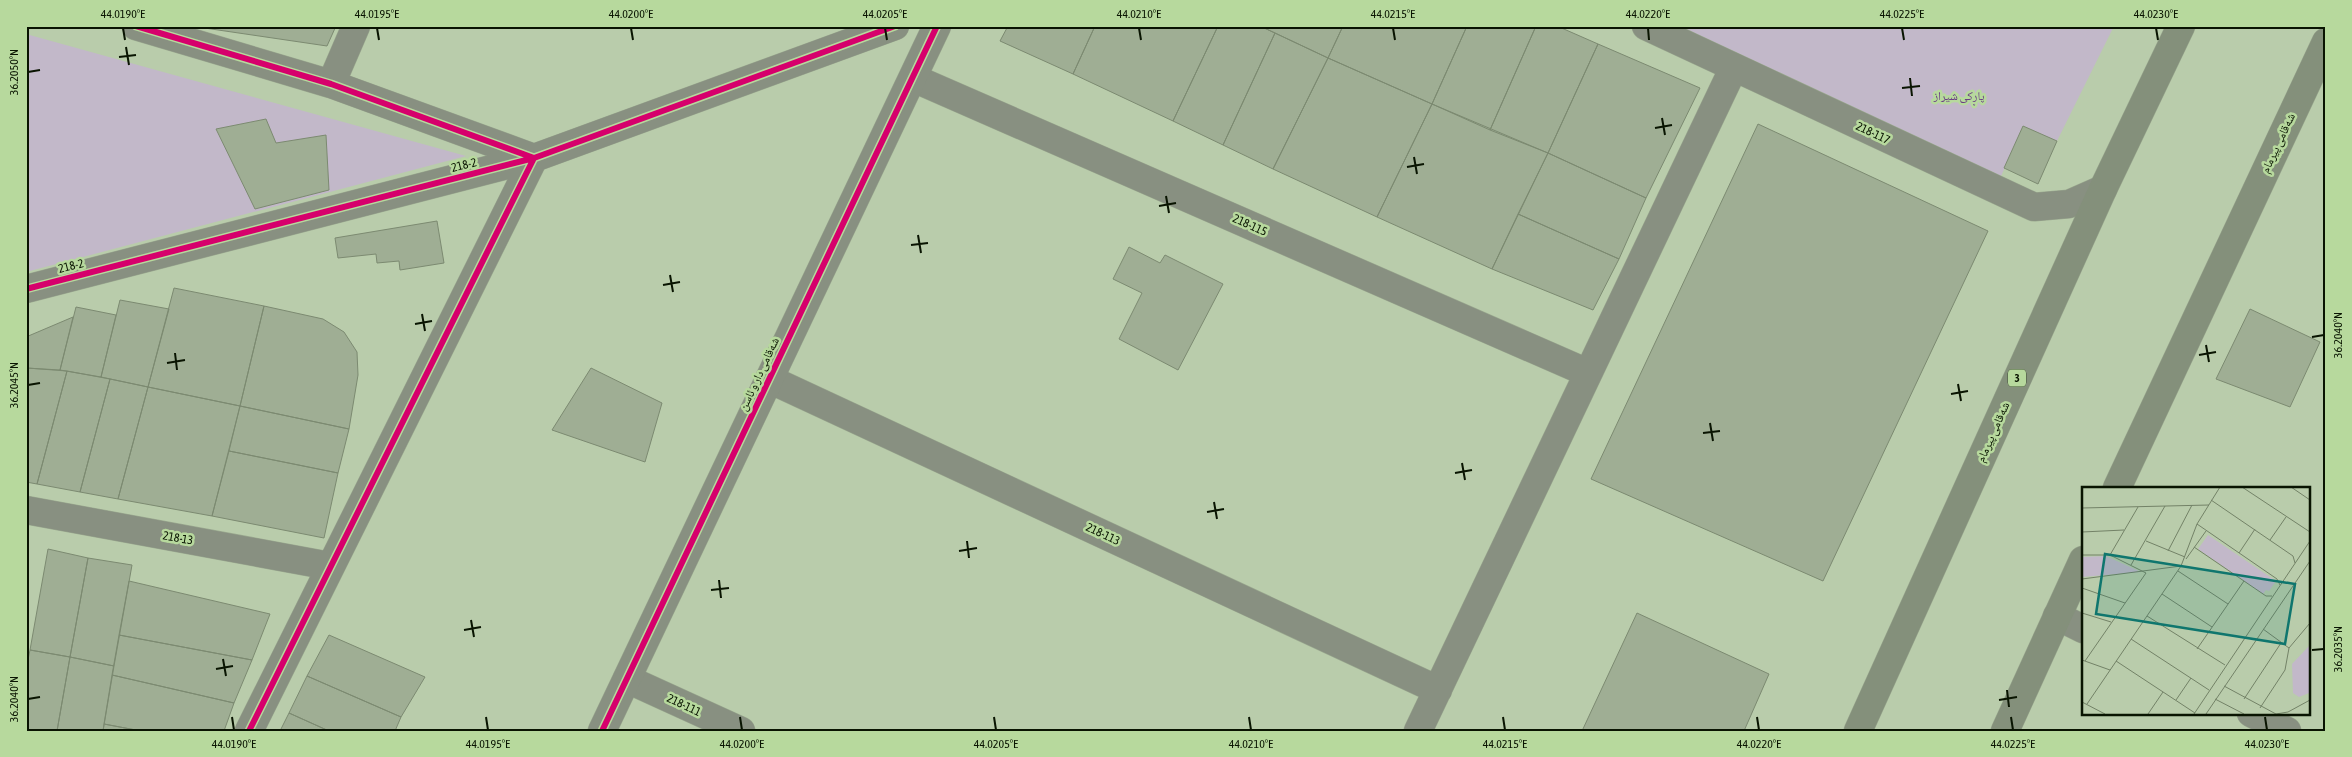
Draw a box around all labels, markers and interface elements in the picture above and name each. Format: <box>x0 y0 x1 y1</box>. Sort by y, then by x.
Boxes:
text: 44.0190°E <box>101 7 145 21</box>
text: 44.0195°E <box>355 7 399 21</box>
text: 44.0200°E <box>609 7 653 21</box>
text: 44.0205°E <box>863 7 907 21</box>
text: 44.0210°E <box>1117 7 1161 21</box>
text: 44.0215°E <box>1371 7 1415 21</box>
text: 44.0220°E <box>1626 7 1670 21</box>
text: 44.0225°E <box>1880 7 1924 21</box>
text: 44.0230°E <box>2134 7 2178 21</box>
text: 36.2050°N <box>7 49 21 95</box>
park label: پاڕکی شیراز <box>1932 89 1985 106</box>
street label: شەقامی پیرمام <box>2258 111 2299 176</box>
street label: 218-117 <box>1854 119 1893 147</box>
street label: 218-2 <box>450 155 478 175</box>
street label: 218-115 <box>1231 211 1269 239</box>
street label: 218-2 <box>57 256 85 276</box>
text: 36.2040°N <box>2331 312 2345 358</box>
street label: شەقامی دار و ئاسن <box>736 335 782 413</box>
text: 36.2045°N <box>7 362 21 408</box>
road number: 3 <box>2008 369 2026 386</box>
street label: شەقامی پیرمام <box>1974 400 2013 465</box>
inset map <box>2082 487 2310 714</box>
street label: 218-113 <box>1084 520 1122 548</box>
street label: 218-13 <box>162 528 194 548</box>
text: 36.2035°N <box>2331 626 2345 672</box>
text: 36.2040°N <box>7 676 21 722</box>
street label: 218-111 <box>665 691 704 719</box>
text: 44.0190°E <box>212 737 256 751</box>
text: 44.0195°E <box>466 737 510 751</box>
text: 44.0200°E <box>720 737 764 751</box>
text: 44.0205°E <box>974 737 1018 751</box>
text: 44.0210°E <box>1229 737 1273 751</box>
text: 44.0215°E <box>1483 737 1527 751</box>
text: 44.0220°E <box>1737 737 1781 751</box>
text: 44.0225°E <box>1991 737 2035 751</box>
text: 44.0230°E <box>2245 737 2289 751</box>

